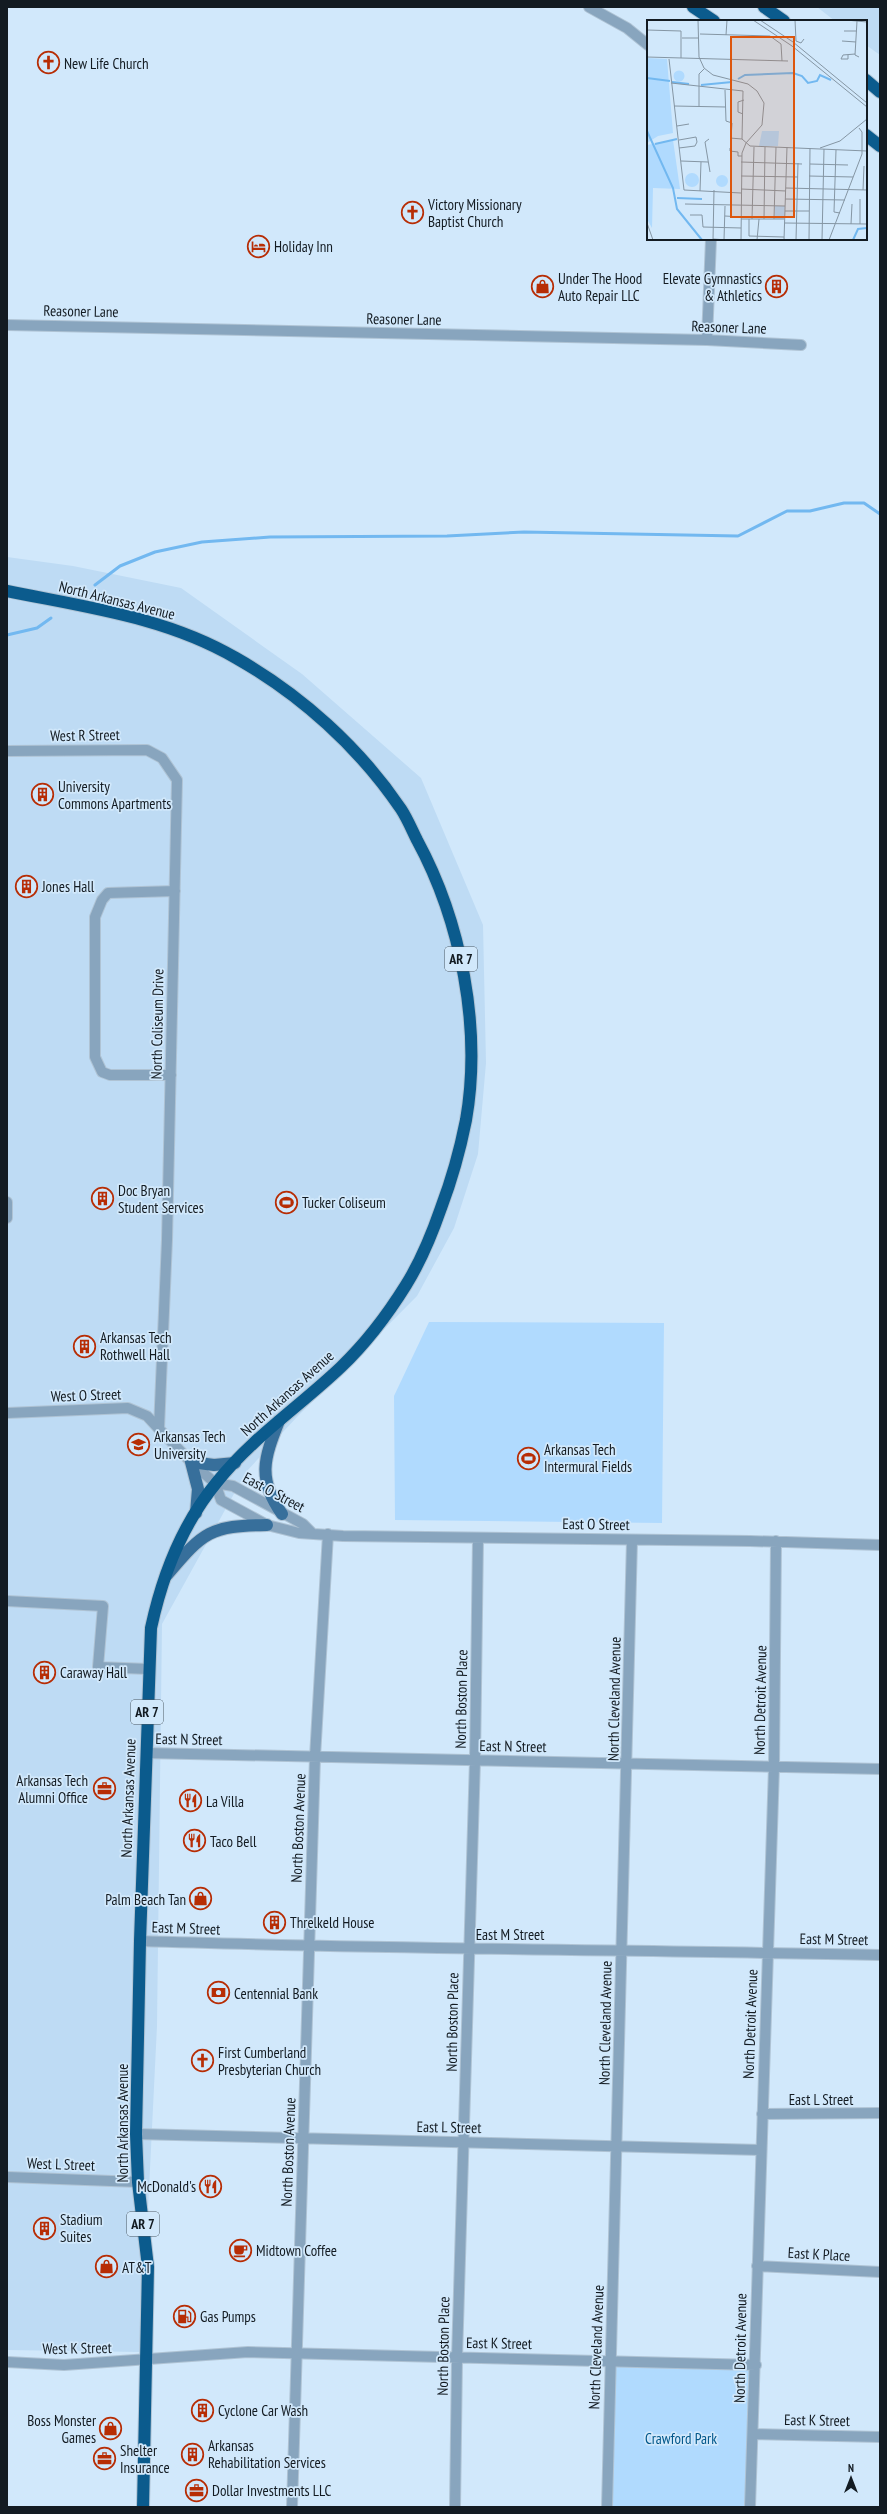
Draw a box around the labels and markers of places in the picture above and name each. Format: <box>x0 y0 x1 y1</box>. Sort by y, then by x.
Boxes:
church icon: New Life Church <box>36 50 62 76</box>
place label: New Life Church <box>64 54 149 73</box>
place label: Victory Missionary Baptist Church <box>427 195 522 231</box>
church icon: Victory Missionary Baptist Church <box>399 200 425 226</box>
hotel icon: Holiday Inn <box>246 233 272 259</box>
place label: Holiday Inn <box>274 237 333 256</box>
place label: Under The Hood Auto Repair LLC <box>558 269 642 305</box>
place label: Elevate Gymnastics & Athletics <box>663 269 762 305</box>
shop icon: Under The Hood Auto Repair LLC <box>529 274 555 300</box>
building icon: Elevate Gymnastics & Athletics <box>764 274 790 300</box>
place label: University Commons Apartments <box>58 777 171 813</box>
building icon: University Commons Apartments <box>29 782 55 808</box>
building icon: Jones Hall <box>13 873 39 899</box>
place label: Jones Hall <box>41 877 95 896</box>
place label: Doc Bryan Student Services <box>118 1181 204 1217</box>
building icon: Doc Bryan Student Services <box>90 1186 116 1212</box>
sports icon: Tucker Coliseum <box>273 1189 299 1215</box>
place label: Tucker Coliseum <box>302 1193 386 1212</box>
place label: Arkansas Tech Rothwell Hall <box>100 1328 172 1364</box>
building icon: Arkansas Tech Rothwell Hall <box>72 1333 98 1359</box>
place label: Arkansas Tech University <box>154 1427 226 1463</box>
school or university icon: Arkansas Tech University <box>126 1432 152 1458</box>
place label: Arkansas Tech Intermural Fields <box>544 1440 632 1476</box>
sports icon: Arkansas Tech Intermural Fields <box>515 1445 541 1471</box>
building icon: Caraway Hall <box>31 1659 57 1685</box>
place label: Caraway Hall <box>60 1663 128 1682</box>
place label: Arkansas Tech Alumni Office <box>16 1771 88 1807</box>
office icon: Arkansas Tech Alumni Office <box>91 1776 117 1802</box>
restaurant icon: La Villa <box>178 1788 204 1814</box>
place label: La Villa <box>206 1792 244 1811</box>
restaurant icon: Taco Bell <box>181 1828 207 1854</box>
place label: Taco Bell <box>210 1832 257 1851</box>
shop icon: Palm Beach Tan <box>188 1886 214 1912</box>
place label: Palm Beach Tan <box>105 1890 186 1909</box>
building icon: Threlkeld House <box>262 1909 288 1935</box>
place label: Threlkeld House <box>290 1913 374 1932</box>
bank icon: Centennial Bank <box>206 1980 232 2006</box>
place label: Centennial Bank <box>234 1984 318 2003</box>
place label: First Cumberland Presbyterian Church <box>218 2043 321 2079</box>
church icon: First Cumberland Presbyterian Church <box>189 2048 215 2074</box>
restaurant icon: McDonald's <box>198 2173 224 2199</box>
place label: McDonald's <box>137 2177 196 2196</box>
place label: Stadium Suites <box>60 2210 103 2246</box>
building icon: Stadium Suites <box>32 2215 58 2241</box>
cafe icon: Midtown Coffee <box>227 2237 253 2263</box>
place label: Midtown Coffee <box>256 2241 337 2260</box>
shop icon: AT&T <box>94 2254 120 2280</box>
place label: AT&T <box>122 2258 152 2277</box>
fuel station icon: Gas Pumps <box>171 2303 197 2329</box>
place label: Gas Pumps <box>200 2307 256 2326</box>
building icon: Cyclone Car Wash <box>189 2397 215 2423</box>
place label: Cyclone Car Wash <box>218 2401 308 2420</box>
place label: Boss Monster Games <box>27 2411 97 2447</box>
shop icon: Boss Monster Games <box>98 2416 124 2442</box>
place label: Arkansas Rehabilitation Services <box>208 2436 326 2472</box>
place label: Shelter Insurance <box>120 2441 170 2477</box>
building icon: Arkansas Rehabilitation Services <box>179 2441 205 2467</box>
office icon: Shelter Insurance <box>92 2446 118 2472</box>
office icon: Dollar Investments LLC <box>184 2477 210 2503</box>
place label: Dollar Investments LLC <box>212 2481 331 2500</box>

